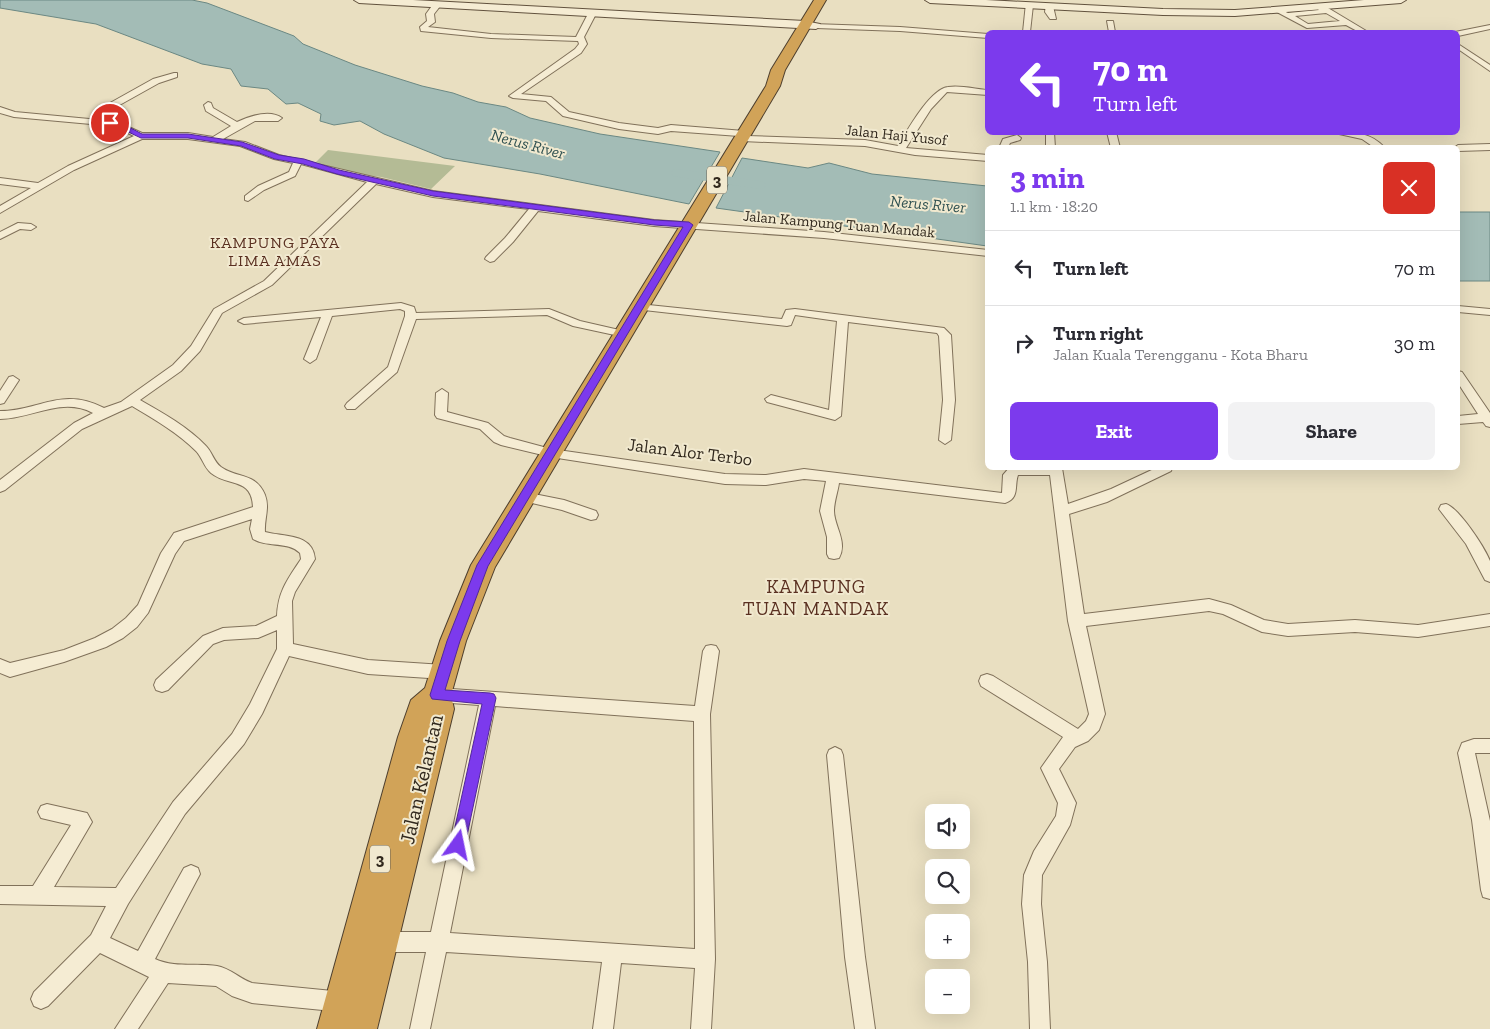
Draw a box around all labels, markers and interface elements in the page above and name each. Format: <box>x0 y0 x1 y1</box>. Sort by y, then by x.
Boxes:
text: 70 m <box>1093 48 1168 90</box>
icon: left <box>1010 50 1075 115</box>
text: Turn left <box>1093 90 1177 117</box>
pin <box>89 102 131 144</box>
icon: arrive <box>96 109 124 137</box>
street label: Jalan Haji Yusof <box>844 121 949 149</box>
water label: Nerus River <box>489 125 568 163</box>
text: 3 min <box>1010 160 1085 196</box>
button: close <box>1383 162 1435 214</box>
road number: 3 <box>707 166 727 194</box>
water label: Nerus River <box>889 191 967 217</box>
text: 1.1 km · 18:20 <box>1010 197 1098 216</box>
street label: Jalan Kampung Tuan Mandak <box>742 207 936 241</box>
district label: KAMPUNG PAYA LIMA AMAS <box>210 233 340 270</box>
icon: left <box>1010 254 1038 282</box>
text: Turn left <box>1053 257 1128 280</box>
text: 70 m <box>1394 257 1435 280</box>
text: Turn right <box>1053 322 1143 345</box>
icon: right <box>1010 329 1038 357</box>
text: 30 m <box>1394 332 1435 355</box>
text: Jalan Kuala Terengganu - Kota Bharu <box>1053 345 1308 364</box>
button: Exit <box>1010 402 1218 460</box>
button: Share <box>1228 402 1435 460</box>
street label: Jalan Alor Terbo <box>626 433 754 471</box>
district label: KAMPUNG TUAN MANDAK <box>743 575 889 620</box>
street label: Jalan Kelantan <box>394 712 448 846</box>
map controls <box>925 804 970 1014</box>
button: sound <box>925 804 970 849</box>
position arrow <box>431 818 483 870</box>
road number: 3 <box>370 846 390 872</box>
button: search <box>925 859 970 904</box>
button: + <box>925 914 970 959</box>
button: − <box>925 969 970 1014</box>

